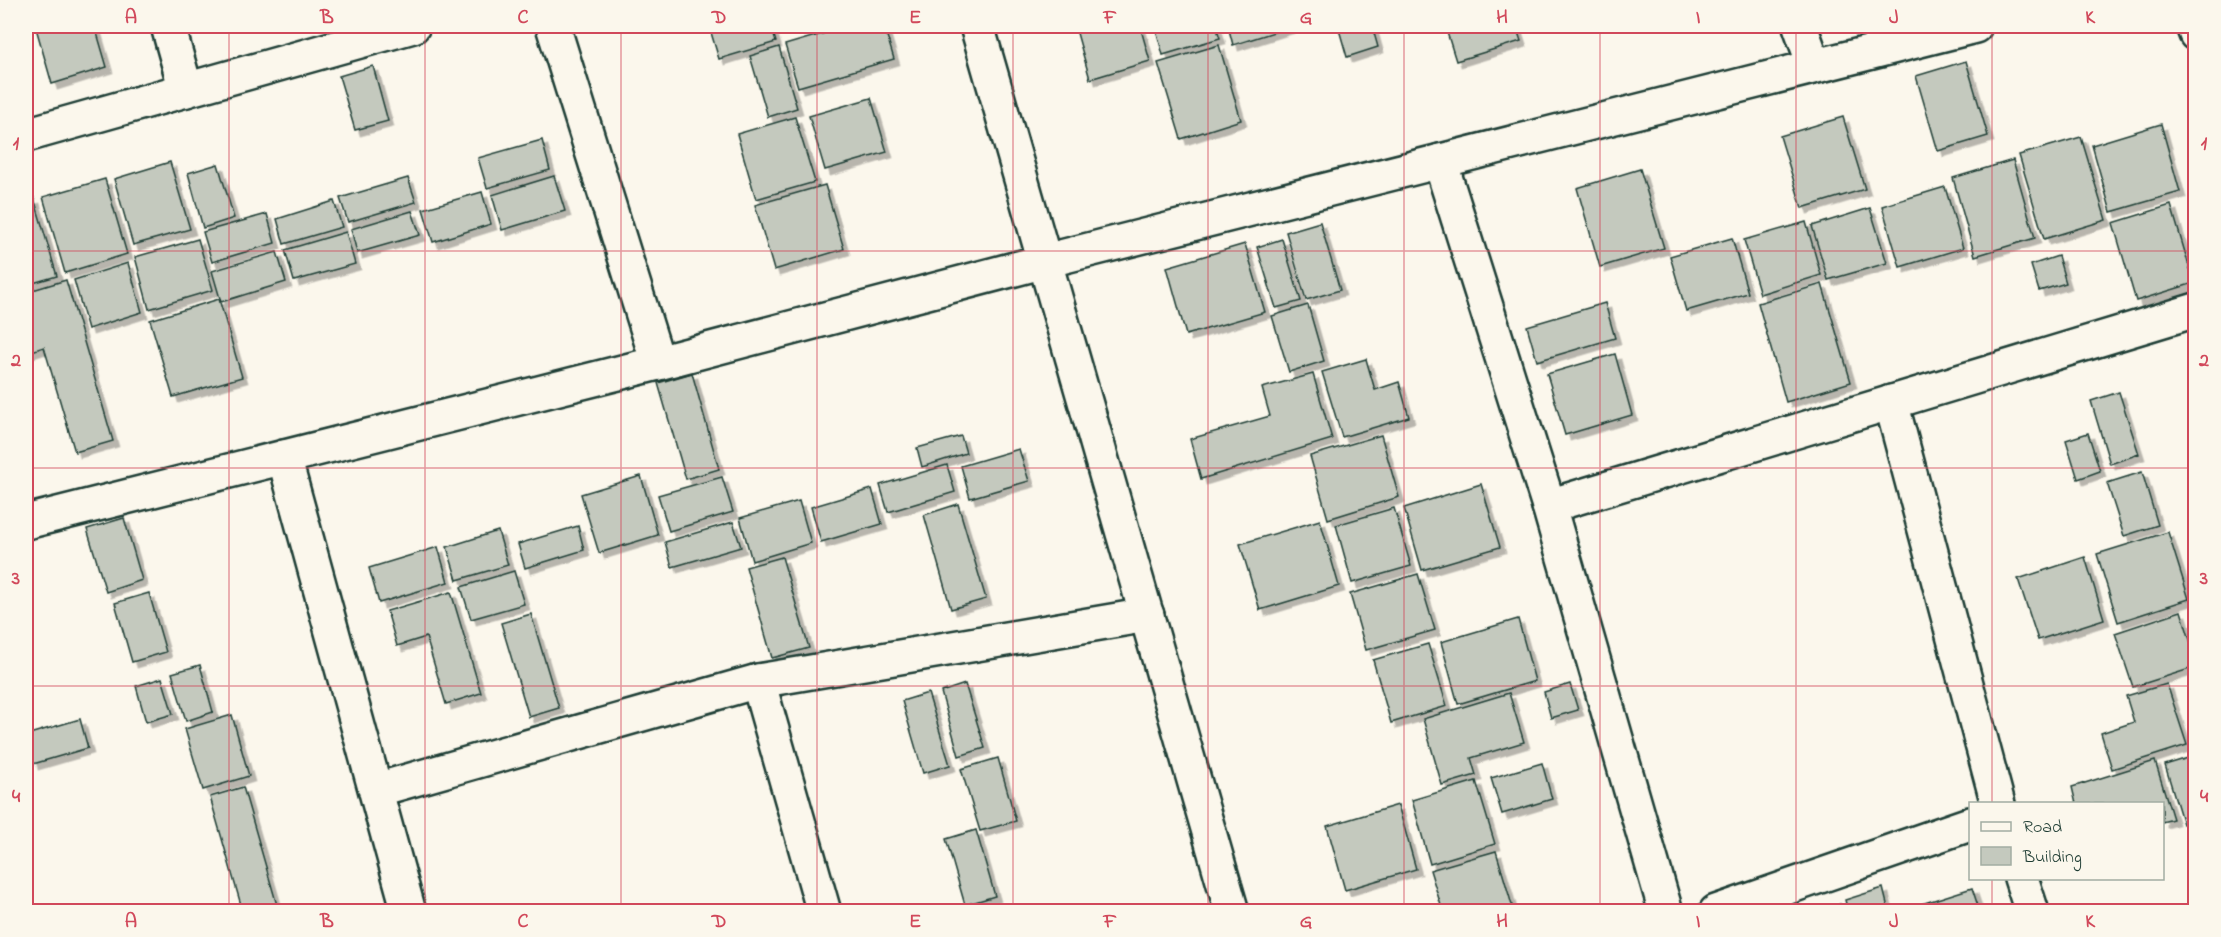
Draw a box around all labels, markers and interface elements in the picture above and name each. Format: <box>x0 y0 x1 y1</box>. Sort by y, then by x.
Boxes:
text: A <box>125 4 137 33</box>
text: B <box>319 4 334 33</box>
text: C <box>518 4 529 33</box>
text: D <box>711 4 726 33</box>
text: E <box>909 4 921 33</box>
text: F <box>1103 4 1117 33</box>
text: G <box>1300 4 1313 33</box>
text: H <box>1496 4 1508 33</box>
text: I <box>1696 4 1701 33</box>
text: J <box>1889 4 1899 33</box>
text: K <box>2085 4 2096 33</box>
text: 1 <box>13 130 20 159</box>
text: 1 <box>2201 130 2208 159</box>
text: 2 <box>10 347 21 376</box>
text: 2 <box>2198 347 2209 376</box>
text: 3 <box>11 565 20 594</box>
text: 3 <box>2199 565 2208 594</box>
text: 4 <box>12 783 21 812</box>
text: 4 <box>2200 783 2209 812</box>
legend <box>1969 802 2164 880</box>
text: Road <box>2023 815 2062 841</box>
text: Building <box>2022 845 2082 872</box>
text: A <box>125 908 137 937</box>
text: B <box>319 908 334 937</box>
text: C <box>518 908 529 937</box>
text: D <box>711 908 726 937</box>
text: E <box>909 908 921 937</box>
text: F <box>1103 908 1117 937</box>
text: G <box>1300 908 1313 937</box>
text: H <box>1496 908 1508 937</box>
text: I <box>1696 908 1701 937</box>
text: J <box>1889 908 1899 937</box>
text: K <box>2085 908 2096 937</box>

